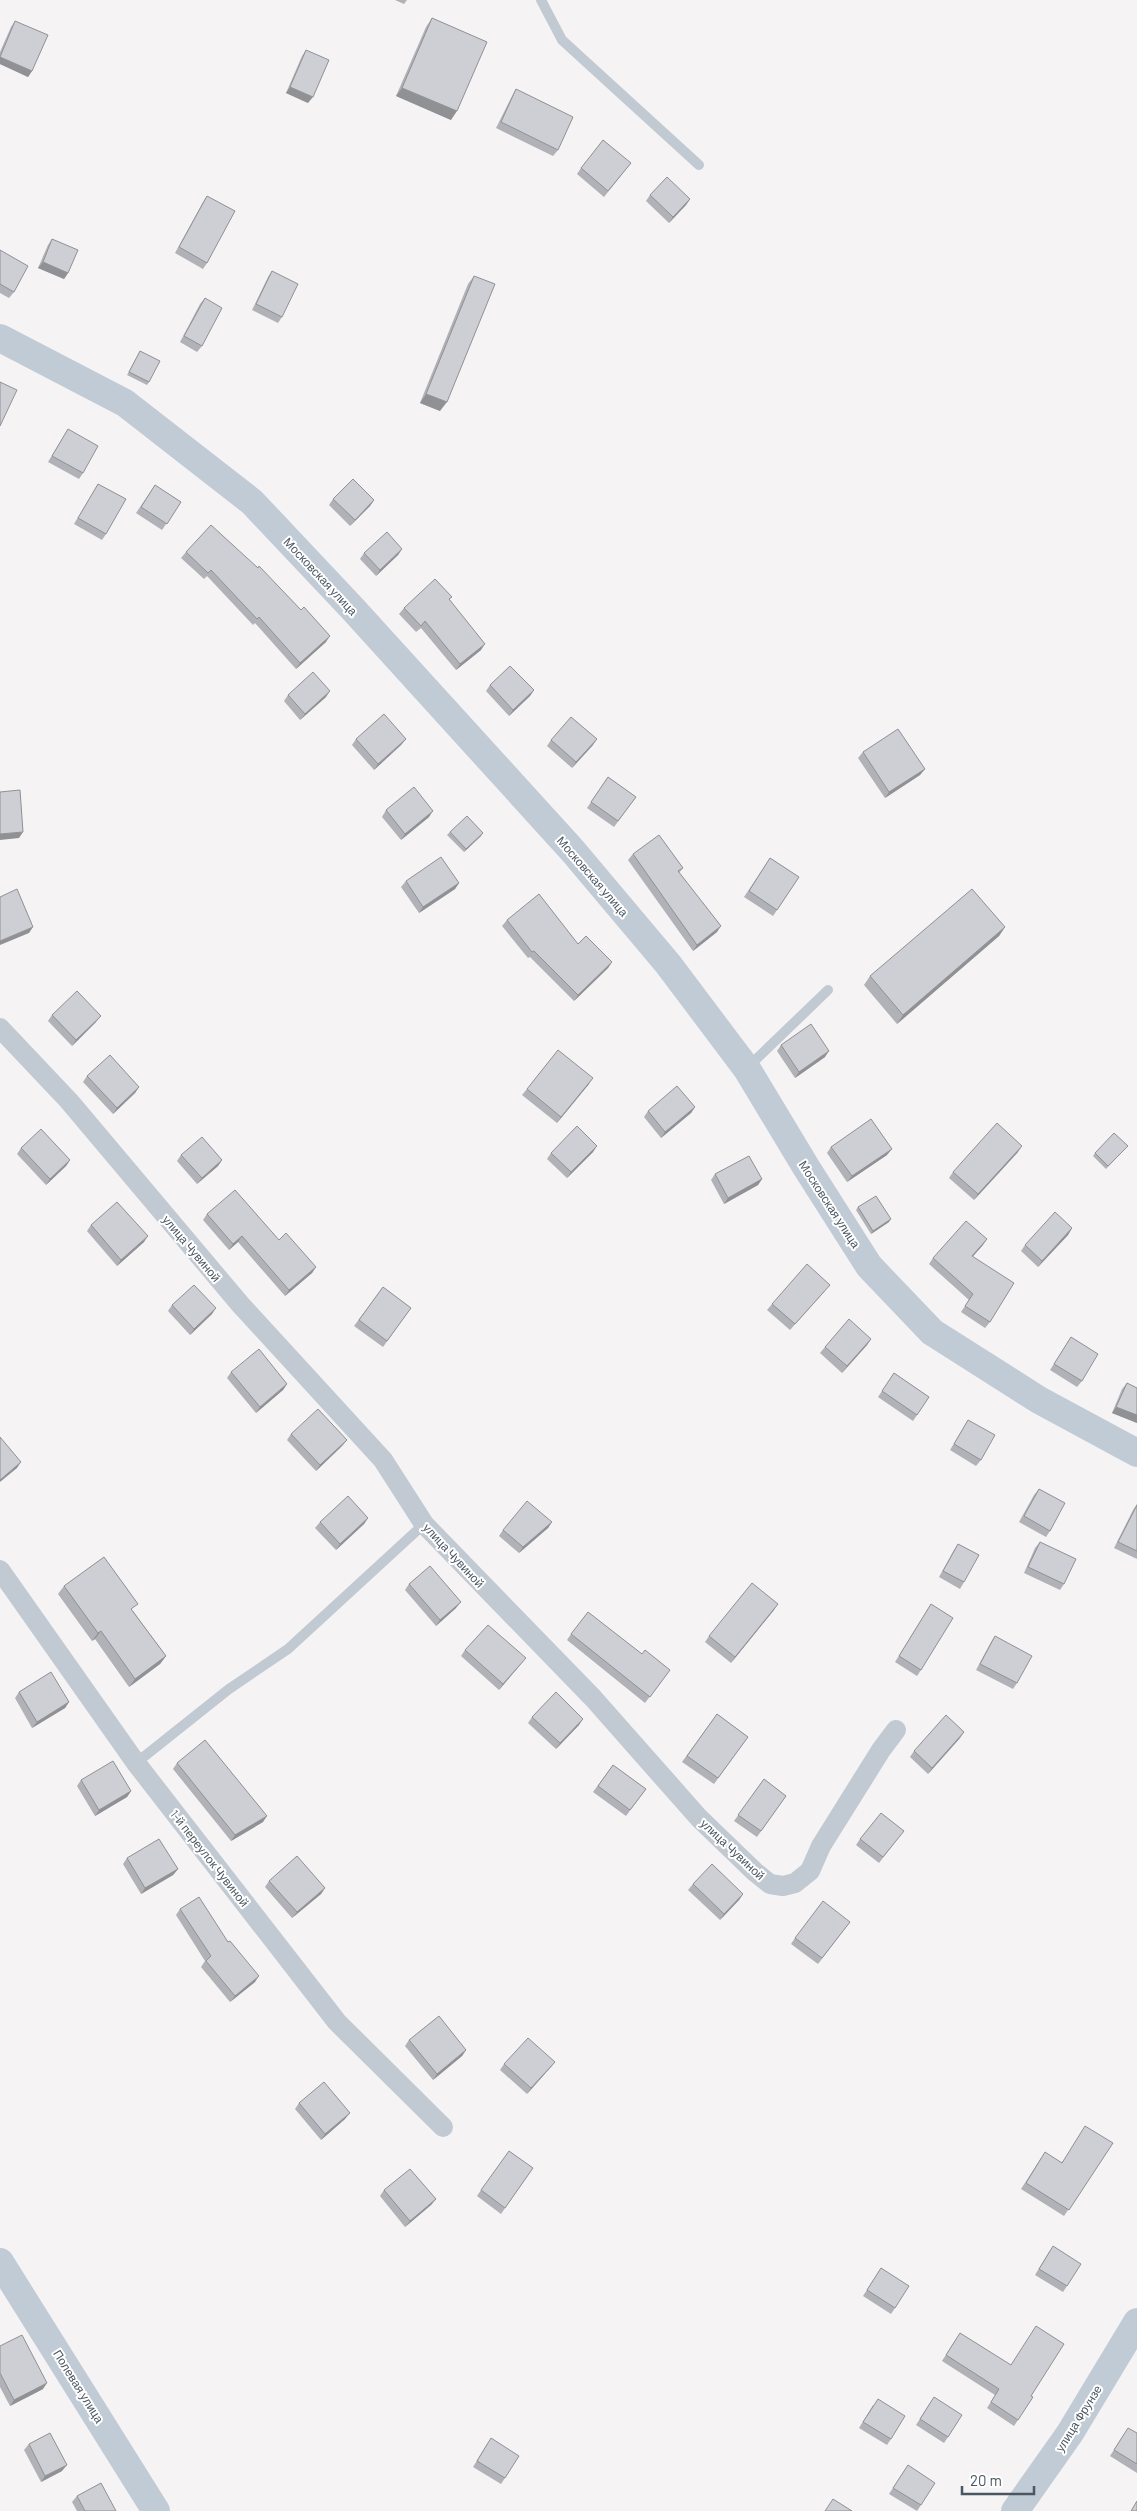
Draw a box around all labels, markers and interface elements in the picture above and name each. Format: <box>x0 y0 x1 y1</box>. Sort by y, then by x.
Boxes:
street label: Московская улица <box>281 534 361 619</box>
street label: Московская улица <box>554 833 632 920</box>
street label: Московская улица <box>796 1158 864 1251</box>
street label: улица Чувиной <box>159 1212 224 1285</box>
street label: улица Чувиной <box>420 1520 487 1591</box>
street label: 1-й переулок Чувиной <box>167 1807 252 1910</box>
street label: улица Чувиной <box>697 1816 768 1883</box>
street label: Полевая улица <box>50 2347 107 2426</box>
street label: улица Фрунзе <box>1052 2382 1105 2454</box>
scale bar <box>962 2464 1034 2496</box>
text: 20 m <box>970 2471 1002 2489</box>

